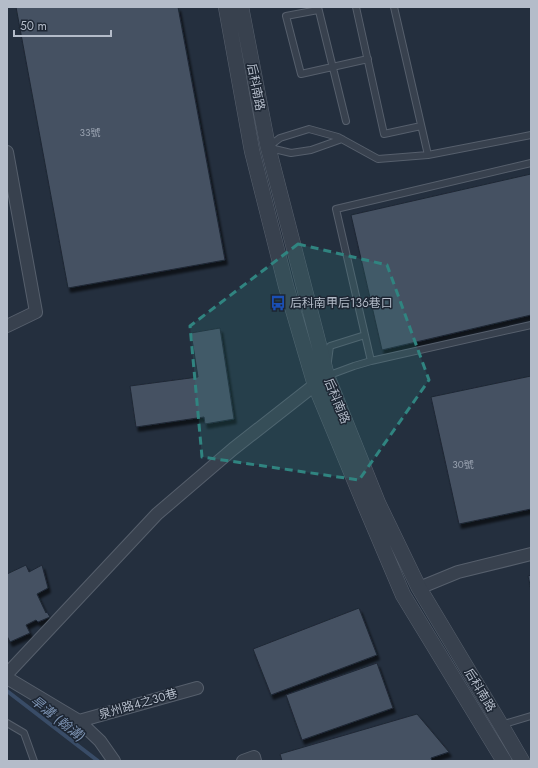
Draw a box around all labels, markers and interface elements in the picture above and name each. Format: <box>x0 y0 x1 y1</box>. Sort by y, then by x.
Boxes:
scale bar <box>14 12 111 38</box>
text: 50 m <box>20 17 47 35</box>
street label: 后科南路 <box>243 62 269 112</box>
house number: 33號 <box>80 125 100 140</box>
bus stop icon: 后科南甲后136巷口 <box>269 294 287 312</box>
place label: 后科南甲后136巷口 <box>290 294 393 312</box>
street label: 后科南路 <box>320 375 354 427</box>
house number: 30號 <box>452 457 474 472</box>
street label: 后科南路 <box>460 665 500 715</box>
street label: 泉州路4之30巷 <box>97 684 179 724</box>
water label: 旱溝 (翰溝) <box>27 691 89 746</box>

